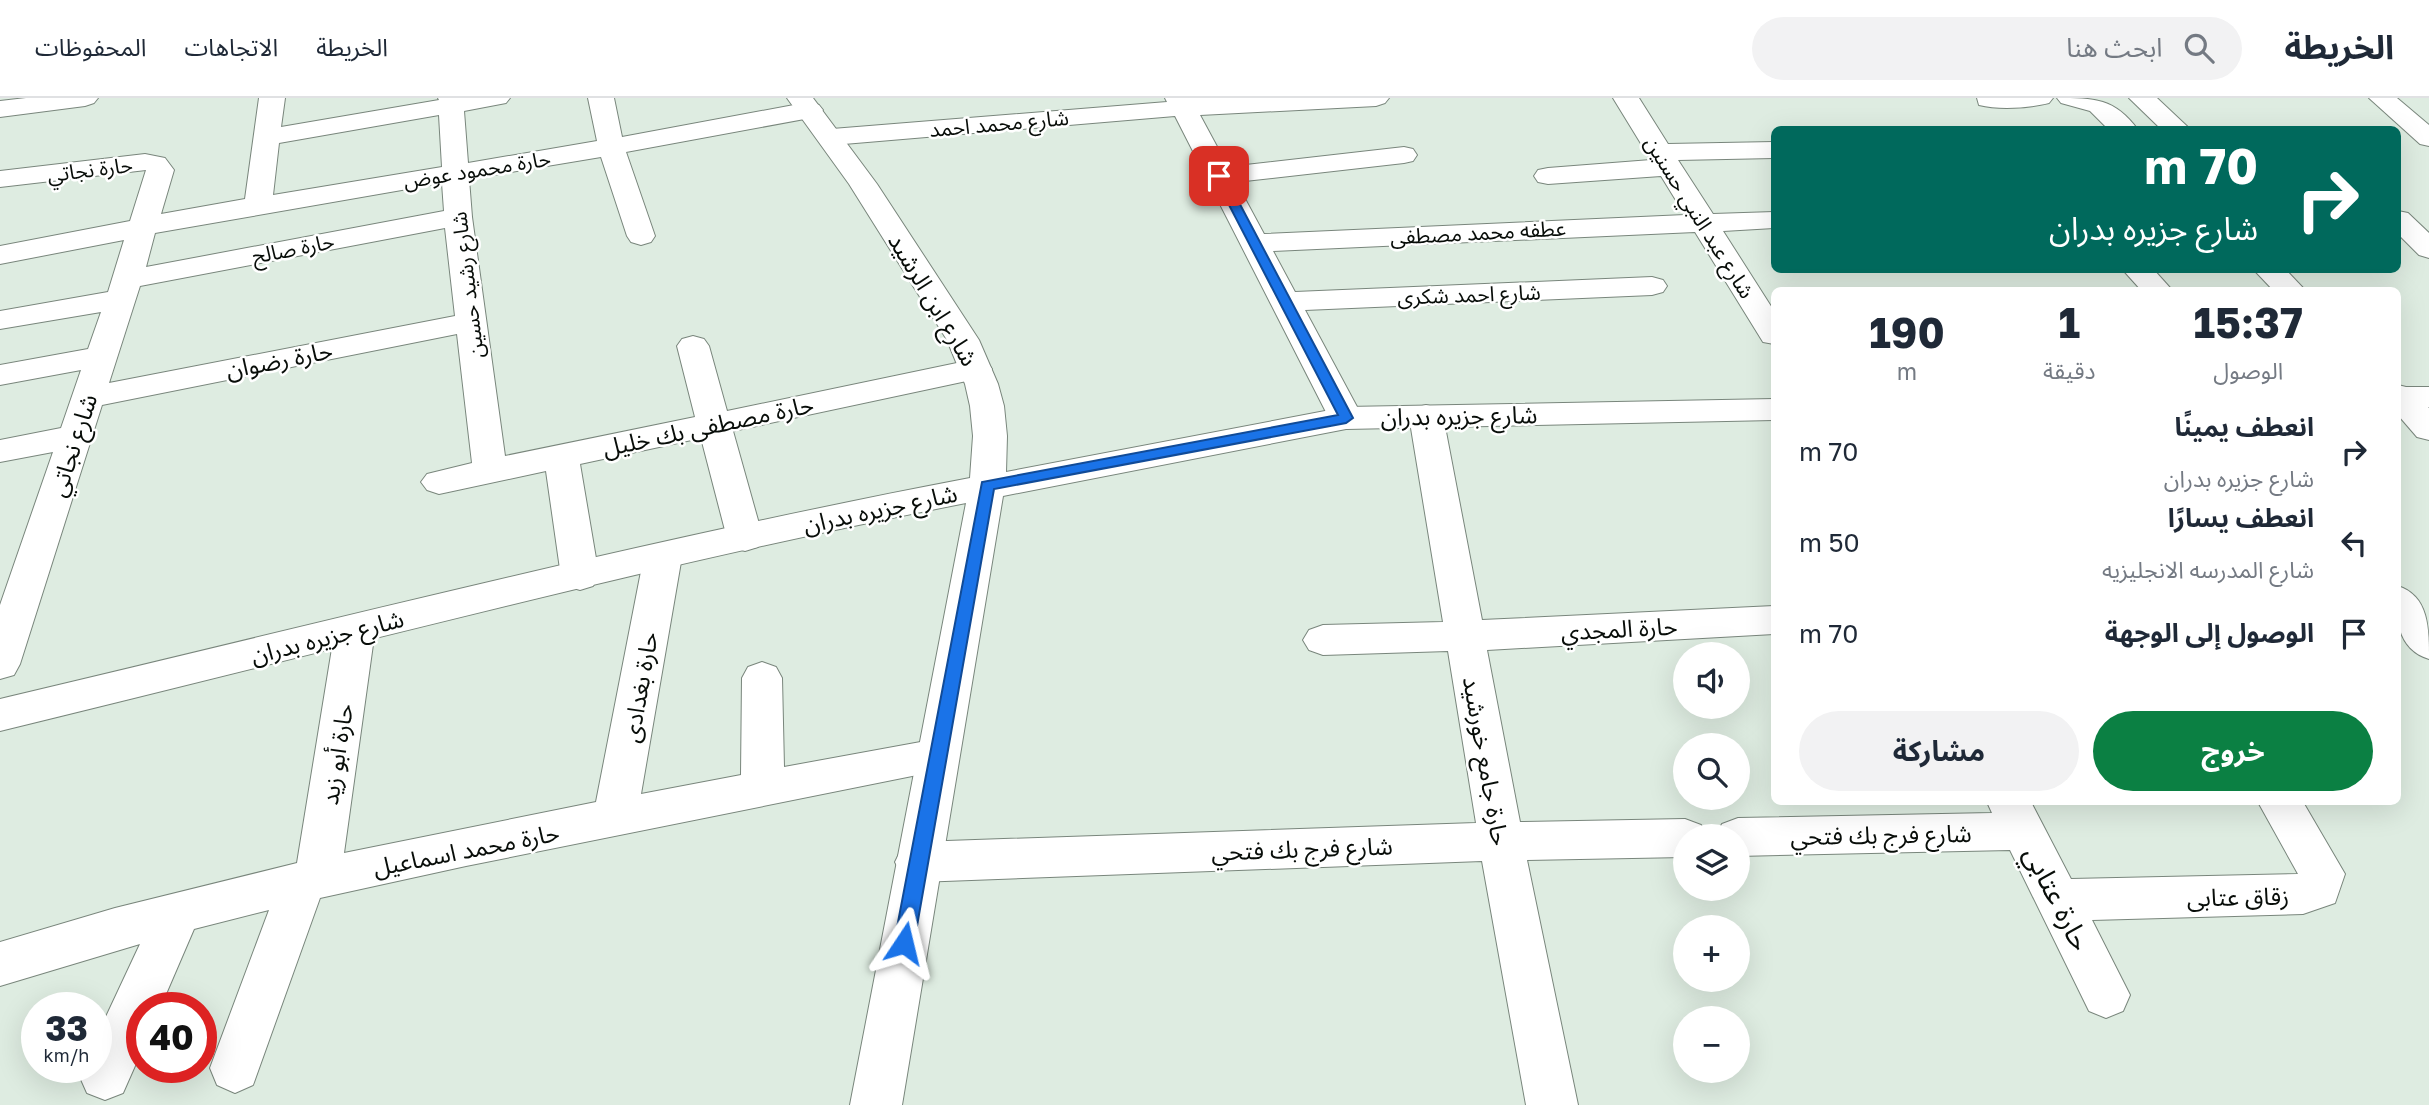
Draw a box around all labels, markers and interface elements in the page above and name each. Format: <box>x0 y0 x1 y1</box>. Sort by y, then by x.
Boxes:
search box <box>1752 17 2242 80</box>
text: الخريطة <box>2284 27 2394 66</box>
icon: search <box>2180 29 2218 67</box>
text: المحفوظات <box>35 32 146 61</box>
text: الاتجاهات <box>184 32 278 61</box>
text: الخريطة <box>316 32 388 61</box>
text: ابحث هنا <box>2066 32 2162 63</box>
street label: شارع محمد احمد <box>928 104 1070 145</box>
street label: شارع عبد النبي حسنين <box>1636 131 1760 305</box>
text: 70 m <box>2144 136 2258 195</box>
street label: حارة محمود عوض <box>402 145 552 193</box>
pin <box>1189 146 1249 206</box>
street label: حارة نجاتي <box>46 151 135 191</box>
icon: right <box>2282 154 2373 245</box>
icon: arrive <box>1200 157 1238 195</box>
text: شارع جزيره بدران <box>2049 209 2258 247</box>
street label: شارع رشيد حسين <box>445 210 492 360</box>
street label: عطفه محمد مصطفى <box>1389 214 1567 250</box>
street label: حارة صالح <box>250 227 337 272</box>
street label: شارع ابن الرشيد <box>880 227 985 373</box>
street label: شارع احمد شكرى <box>1397 279 1541 312</box>
text: 1 <box>2058 297 2080 347</box>
text: 15:37 <box>2194 297 2303 347</box>
text: 190 <box>1869 307 1945 357</box>
street label: حارة رضوان <box>223 334 335 385</box>
text: دقيقة <box>2043 356 2095 384</box>
text: الوصول <box>2213 356 2283 384</box>
text: m <box>1897 357 1917 385</box>
street label: حارة مصطفى بك خليل <box>600 388 816 463</box>
street label: شارع نجاتي <box>42 390 108 502</box>
street label: شارع جزيره بدران <box>1380 399 1538 435</box>
text: انعطف يمينًا <box>2175 411 2314 442</box>
icon: right <box>2335 433 2373 471</box>
text: 70 m <box>1799 436 1858 467</box>
text: شارع جزيره بدران <box>2164 464 2314 492</box>
street label: شارع جزيره بدران <box>800 478 961 542</box>
text: انعطف يسارًا <box>2168 502 2314 533</box>
icon: left <box>2335 524 2373 562</box>
text: 50 m <box>1799 527 1860 558</box>
text: شارع المدرسه الانجليزيه <box>2102 555 2314 583</box>
street label: شارع جزيره بدران <box>247 603 408 673</box>
street label: حارة المجدي <box>1560 610 1678 651</box>
icon: arrive <box>2335 615 2373 653</box>
text: الوصول إلى الوجهة <box>2105 617 2314 648</box>
text: 70 m <box>1799 618 1858 649</box>
street label: حارة بغدادى <box>615 629 664 745</box>
map controls <box>1673 642 1750 1083</box>
button: sound <box>1673 642 1750 719</box>
street label: حارة جامع خورشيد <box>1454 674 1516 849</box>
street label: حارة أبو زيد <box>314 701 359 807</box>
button: مشاركة <box>1799 711 2079 791</box>
button: خروج <box>2093 711 2373 791</box>
button: search <box>1673 733 1750 810</box>
street label: حارة محمد اسماعيل <box>370 817 562 882</box>
street label: شارع فرج بك فتحي <box>1790 818 1972 856</box>
button: layers <box>1673 824 1750 901</box>
street label: شارع فرج بك فتحي <box>1211 830 1393 871</box>
street label: حارة عتابي <box>2013 840 2098 958</box>
street label: زقاق عتابى <box>2186 881 2290 912</box>
position arrow <box>867 906 941 980</box>
button: + <box>1673 915 1750 992</box>
speed limit sign: 40 <box>126 992 217 1083</box>
button: − <box>1673 1006 1750 1083</box>
text: 33 <box>45 1007 88 1049</box>
text: km/h <box>44 1044 89 1066</box>

